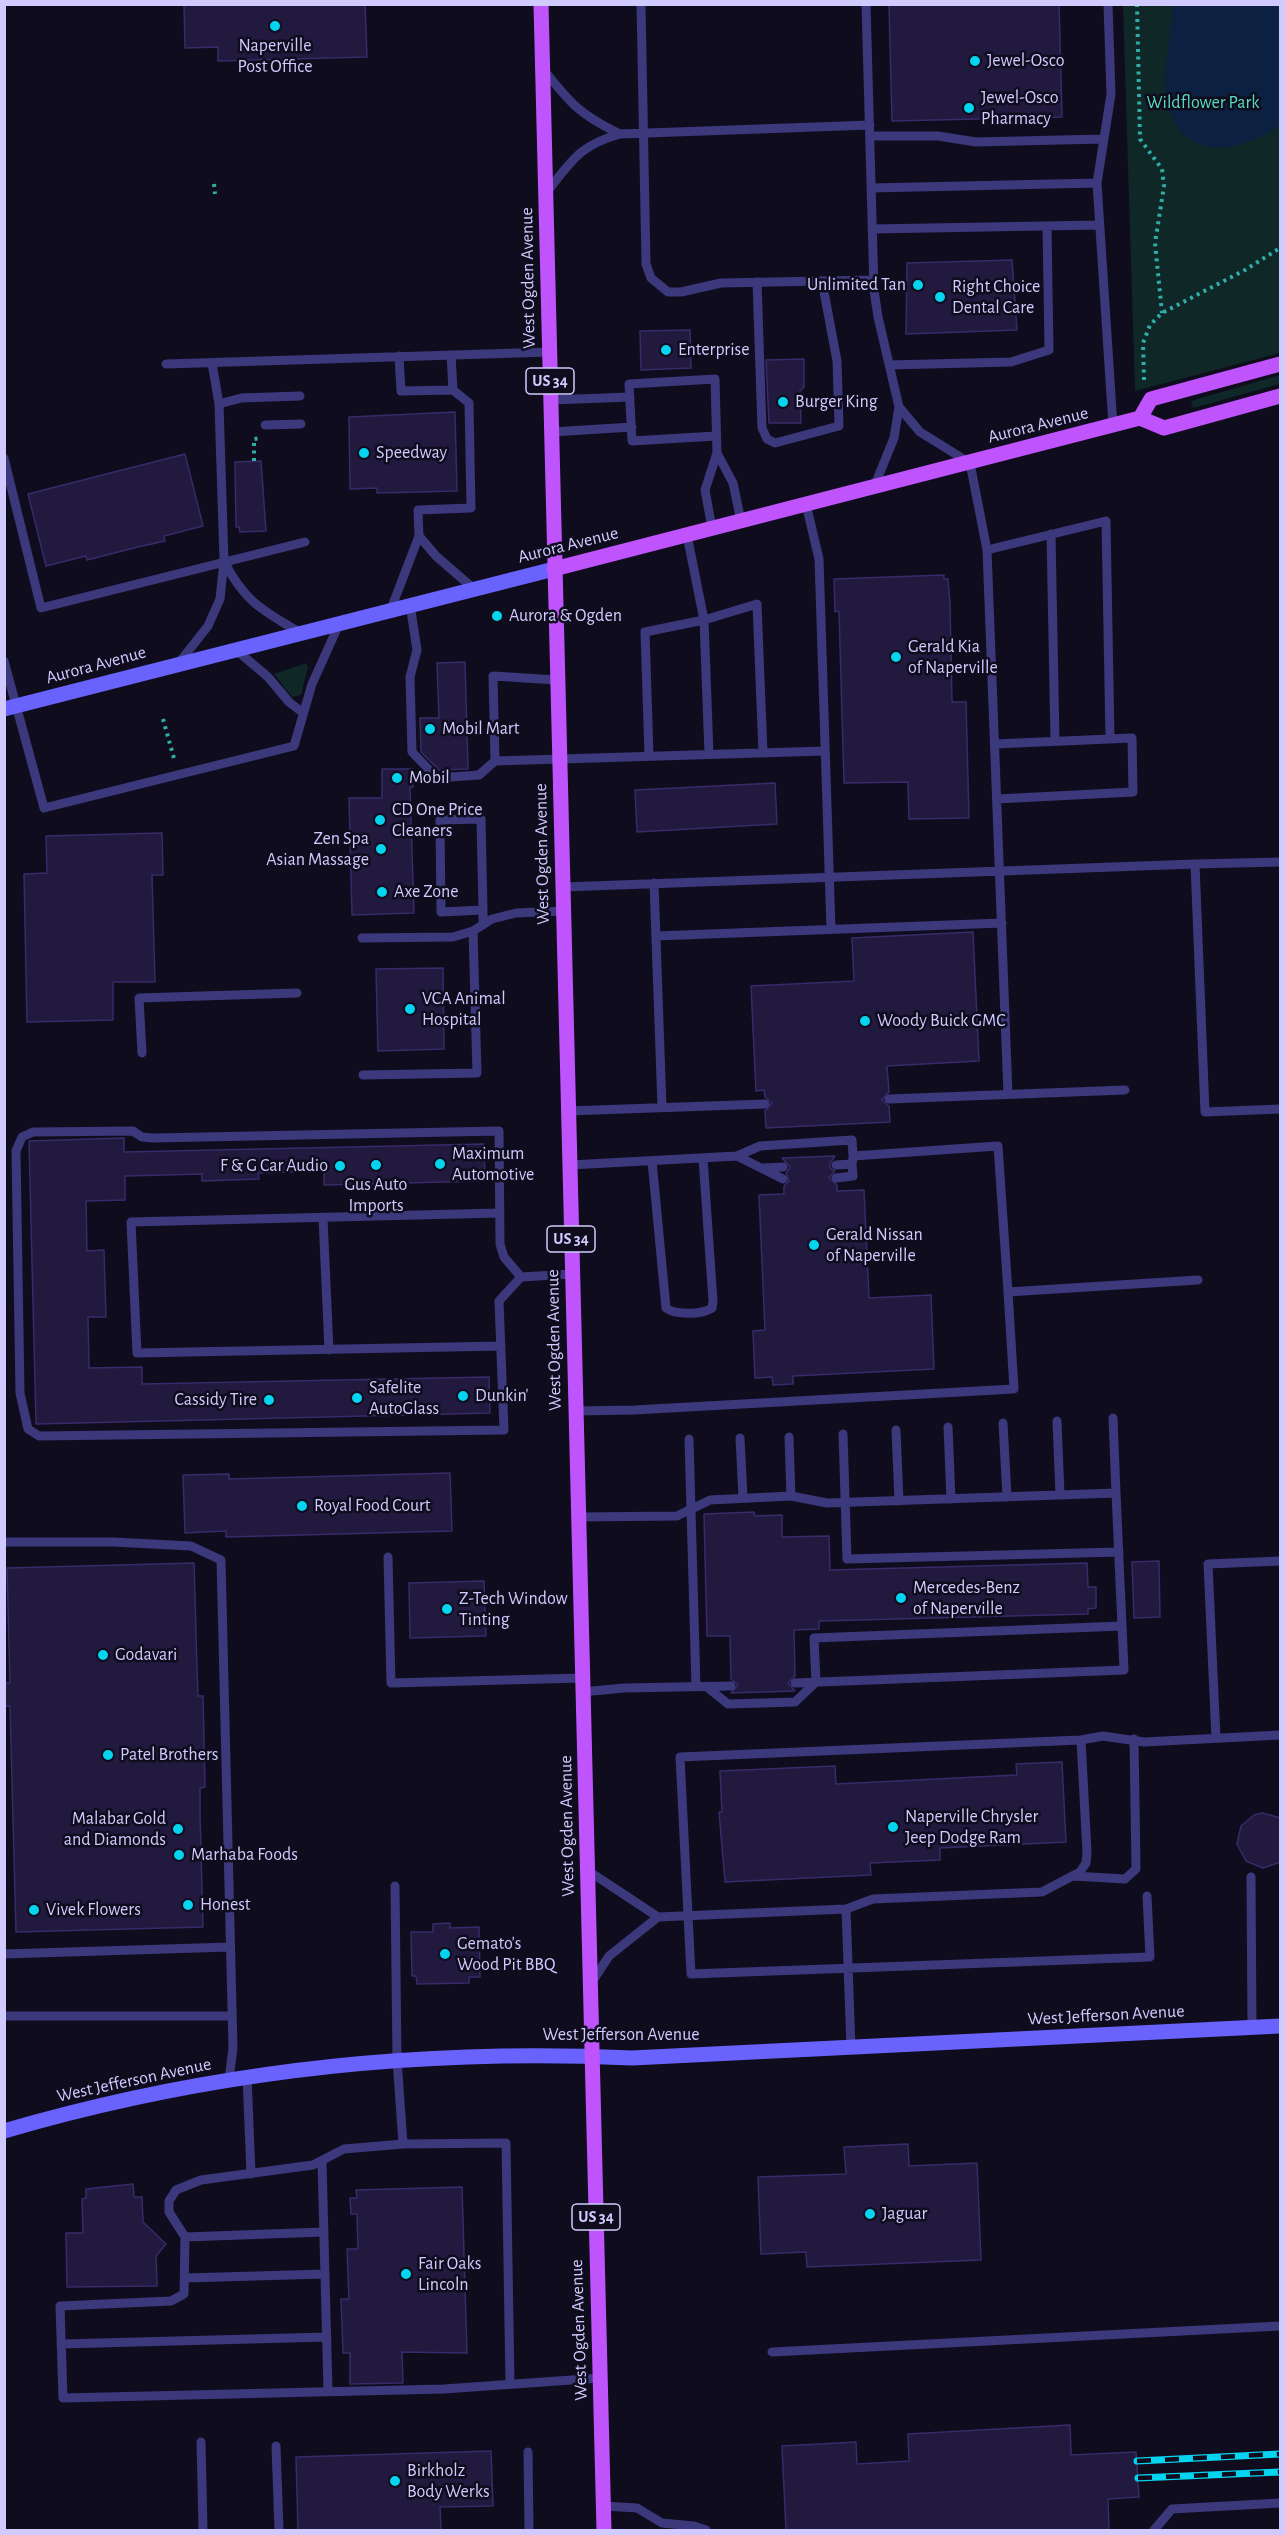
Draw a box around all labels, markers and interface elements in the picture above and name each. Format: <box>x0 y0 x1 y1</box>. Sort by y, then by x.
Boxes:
marker: Naperville Post Office <box>268 19 282 33</box>
place label: Naperville Post Office <box>238 35 312 78</box>
place label: Jewel-Osco <box>987 50 1065 72</box>
marker: Jewel-Osco <box>968 54 982 68</box>
place label: Jewel-Osco Pharmacy <box>981 87 1059 130</box>
park label: Wildflower Park <box>1146 92 1260 114</box>
marker: Jewel-Osco Pharmacy <box>962 101 976 115</box>
street label: West Ogden Avenue <box>516 207 540 349</box>
place label: Unlimited Tan <box>807 274 906 296</box>
place label: Right Choice Dental Care <box>952 276 1040 318</box>
marker: Unlimited Tan <box>911 278 925 292</box>
marker: Right Choice Dental Care <box>933 290 947 304</box>
place label: Enterprise <box>678 339 749 361</box>
marker: Enterprise <box>659 343 673 357</box>
road number: US 34 <box>526 368 574 394</box>
place label: Burger King <box>795 391 878 413</box>
marker: Burger King <box>776 395 790 409</box>
street label: Aurora Avenue <box>985 402 1091 448</box>
place label: Speedway <box>376 442 447 464</box>
marker: Speedway <box>357 446 371 460</box>
street label: Aurora Avenue <box>515 522 621 568</box>
place label: Aurora & Ogden <box>509 605 622 627</box>
marker: Aurora & Ogden <box>490 609 504 623</box>
place label: Gerald Kia of Naperville <box>908 636 998 678</box>
street label: Aurora Avenue <box>44 641 148 689</box>
marker: Gerald Kia of Naperville <box>889 650 903 664</box>
place label: Mobil Mart <box>442 718 519 740</box>
marker: Mobil Mart <box>423 722 437 736</box>
place label: Mobil <box>409 767 450 789</box>
marker: Mobil <box>390 771 404 785</box>
street label: West Ogden Avenue <box>530 783 554 925</box>
place label: CD One Price Cleaners <box>392 799 482 842</box>
marker: CD One Price Cleaners <box>373 813 387 827</box>
place label: Zen Spa Asian Massage <box>266 828 369 870</box>
marker: Zen Spa Asian Massage <box>374 842 388 856</box>
place label: Axe Zone <box>394 881 458 903</box>
marker: Axe Zone <box>375 885 389 899</box>
place label: VCA Animal Hospital <box>422 988 506 1030</box>
marker: VCA Animal Hospital <box>403 1002 417 1016</box>
place label: Woody Buick GMC <box>877 1010 1006 1032</box>
marker: Woody Buick GMC <box>858 1014 872 1028</box>
place label: Maximum Automotive <box>452 1143 534 1186</box>
place label: F & G Car Audio <box>220 1155 328 1177</box>
marker: Maximum Automotive <box>433 1157 447 1171</box>
marker: Gus Auto Imports <box>369 1158 383 1172</box>
marker: F & G Car Audio <box>333 1159 347 1173</box>
place label: Gus Auto Imports <box>345 1174 407 1216</box>
place label: Gerald Nissan of Naperville <box>826 1224 923 1266</box>
road number: US 34 <box>547 1226 595 1252</box>
marker: Gerald Nissan of Naperville <box>807 1238 821 1252</box>
street label: West Ogden Avenue <box>542 1269 566 1411</box>
place label: Safelite AutoGlass <box>369 1377 439 1420</box>
place label: Dunkin' <box>475 1385 529 1407</box>
place label: Cassidy Tire <box>174 1389 257 1411</box>
marker: Dunkin' <box>456 1389 470 1403</box>
marker: Safelite AutoGlass <box>350 1391 364 1405</box>
marker: Cassidy Tire <box>262 1393 276 1407</box>
place label: Royal Food Court <box>314 1495 431 1517</box>
marker: Royal Food Court <box>295 1499 309 1513</box>
place label: Mercedes-Benz of Naperville <box>913 1577 1020 1620</box>
place label: Z-Tech Window Tinting <box>459 1588 568 1630</box>
marker: Mercedes-Benz of Naperville <box>894 1591 908 1605</box>
marker: Z-Tech Window Tinting <box>440 1602 454 1616</box>
place label: Godavari <box>115 1644 177 1666</box>
marker: Godavari <box>96 1648 110 1662</box>
place label: Patel Brothers <box>120 1744 218 1766</box>
marker: Patel Brothers <box>101 1748 115 1762</box>
street label: West Ogden Avenue <box>555 1755 579 1897</box>
place label: Naperville Chrysler Jeep Dodge Ram <box>905 1806 1038 1848</box>
place label: Malabar Gold and Diamonds <box>64 1808 166 1850</box>
marker: Naperville Chrysler Jeep Dodge Ram <box>886 1820 900 1834</box>
marker: Malabar Gold and Diamonds <box>171 1822 185 1836</box>
place label: Marhaba Foods <box>191 1844 298 1866</box>
marker: Marhaba Foods <box>172 1848 186 1862</box>
place label: Honest <box>200 1894 251 1916</box>
marker: Honest <box>181 1898 195 1912</box>
place label: Vivek Flowers <box>46 1899 141 1921</box>
marker: Vivek Flowers <box>27 1903 41 1917</box>
place label: Gemato's Wood Pit BBQ <box>457 1933 556 1976</box>
marker: Gemato's Wood Pit BBQ <box>438 1947 452 1961</box>
street label: West Jefferson Avenue <box>1027 2000 1185 2030</box>
street label: West Jefferson Avenue <box>542 2024 700 2046</box>
street label: West Jefferson Avenue <box>55 2053 213 2107</box>
place label: Jaguar <box>882 2203 927 2225</box>
road number: US 34 <box>572 2204 620 2230</box>
marker: Jaguar <box>863 2207 877 2221</box>
place label: Fair Oaks Lincoln <box>418 2253 481 2296</box>
street label: West Ogden Avenue <box>566 2259 592 2401</box>
marker: Fair Oaks Lincoln <box>399 2267 413 2281</box>
place label: Birkholz Body Werks <box>407 2460 490 2502</box>
marker: Birkholz Body Werks <box>388 2474 402 2488</box>

